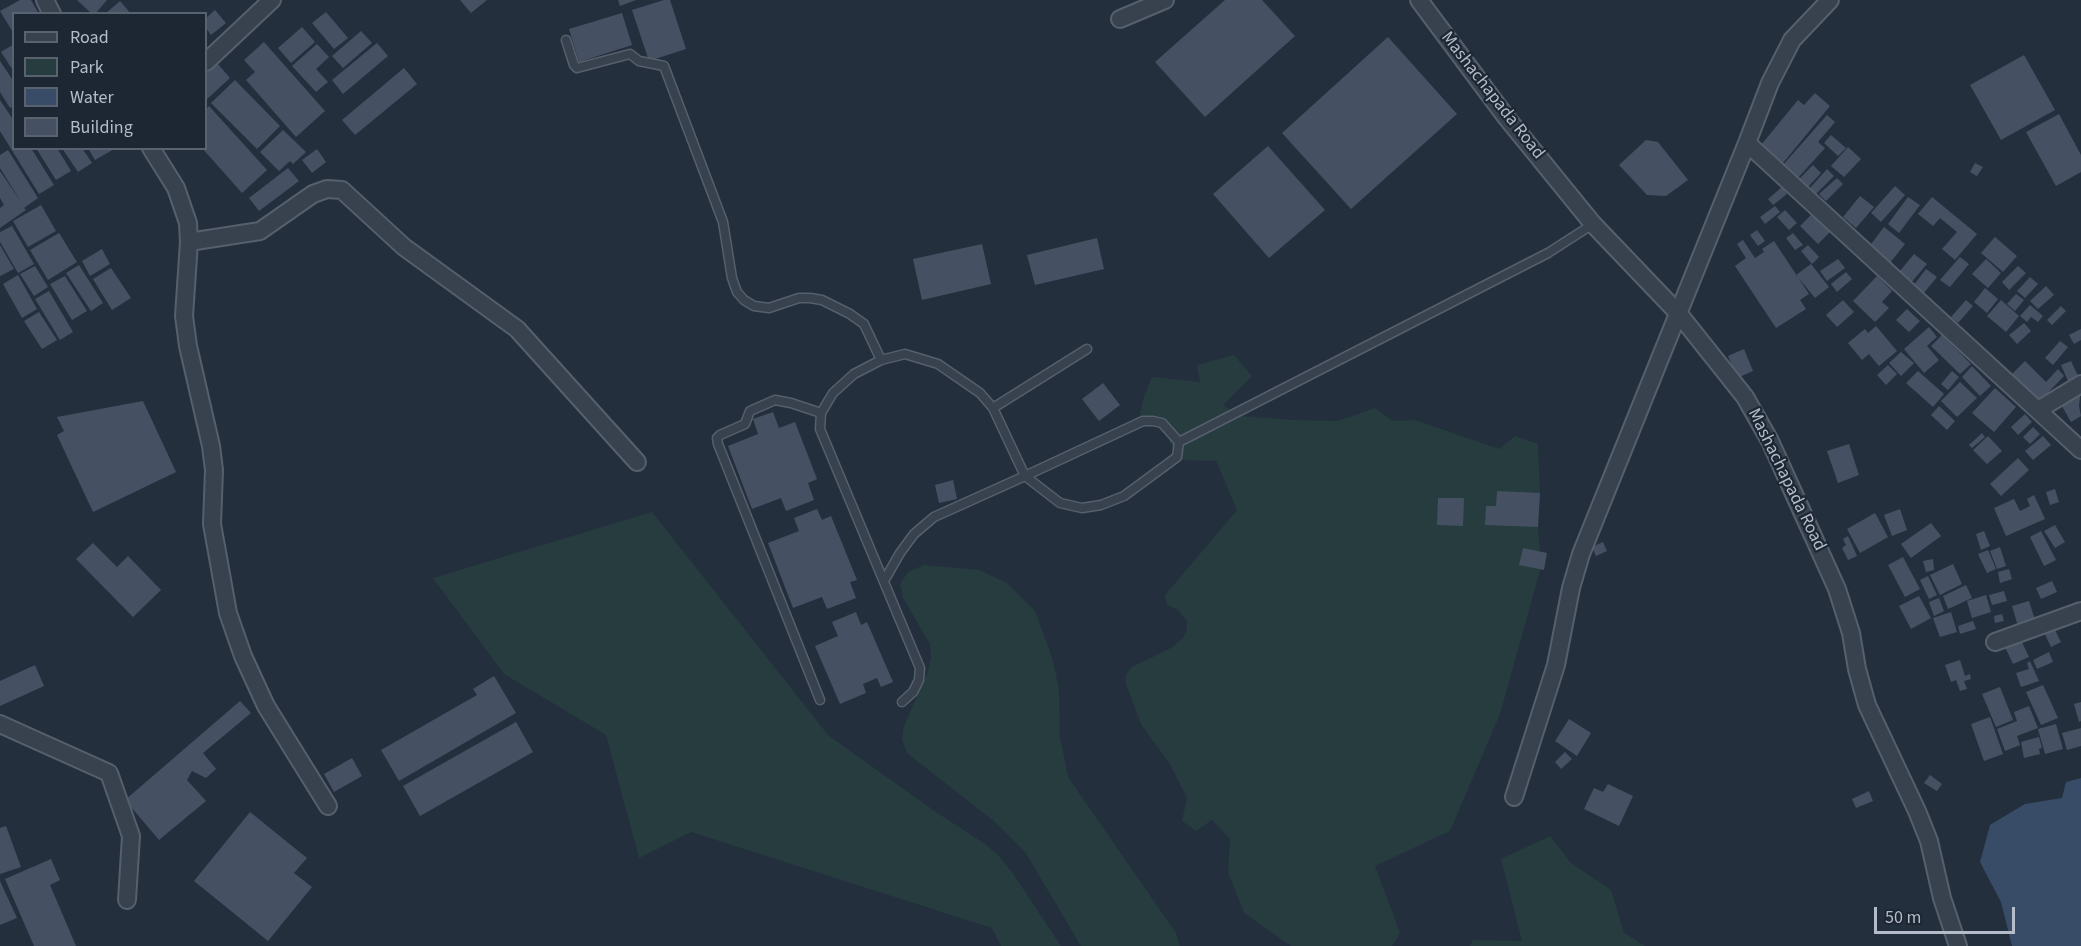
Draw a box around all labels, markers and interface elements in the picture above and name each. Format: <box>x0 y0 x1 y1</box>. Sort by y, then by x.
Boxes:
legend <box>12 12 207 150</box>
text: Road <box>70 25 109 50</box>
street label: Mashachapada Road <box>1436 28 1548 164</box>
text: Park <box>70 55 104 80</box>
text: Water <box>70 85 114 110</box>
text: Building <box>70 115 133 140</box>
street label: Mashachapada Road <box>1742 405 1830 555</box>
scale bar <box>1877 895 2018 933</box>
text: 50 m <box>1885 905 1921 930</box>

